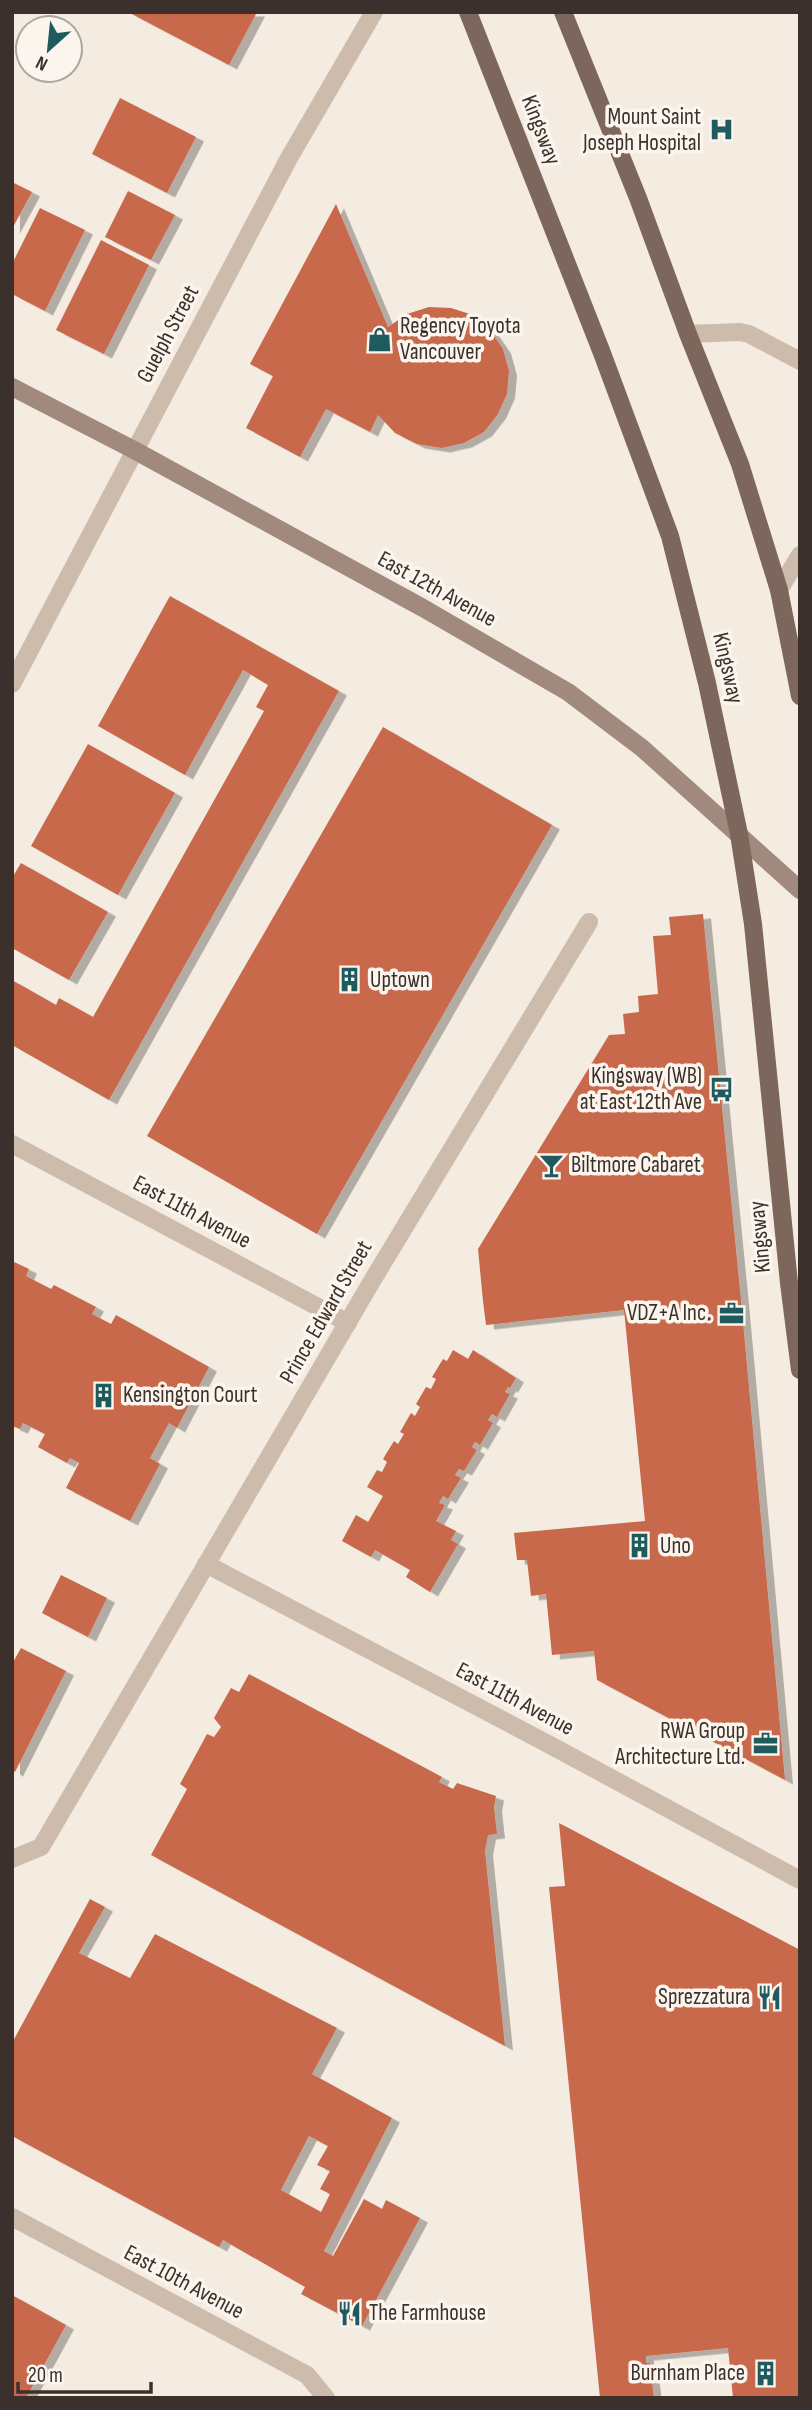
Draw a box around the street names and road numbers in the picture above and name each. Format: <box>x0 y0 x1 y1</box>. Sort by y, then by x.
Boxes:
street label: Kingsway <box>515 91 567 169</box>
street label: Guelph Street <box>131 281 205 387</box>
street label: East 12th Avenue <box>373 545 501 633</box>
street label: Kingsway <box>706 630 750 706</box>
street label: East 11th Avenue <box>128 1169 256 1255</box>
street label: Kingsway <box>743 1200 777 1274</box>
street label: Prince Edward Street <box>274 1235 378 1389</box>
street label: East 11th Avenue <box>451 1656 579 1742</box>
street label: East 10th Avenue <box>119 2239 249 2325</box>

